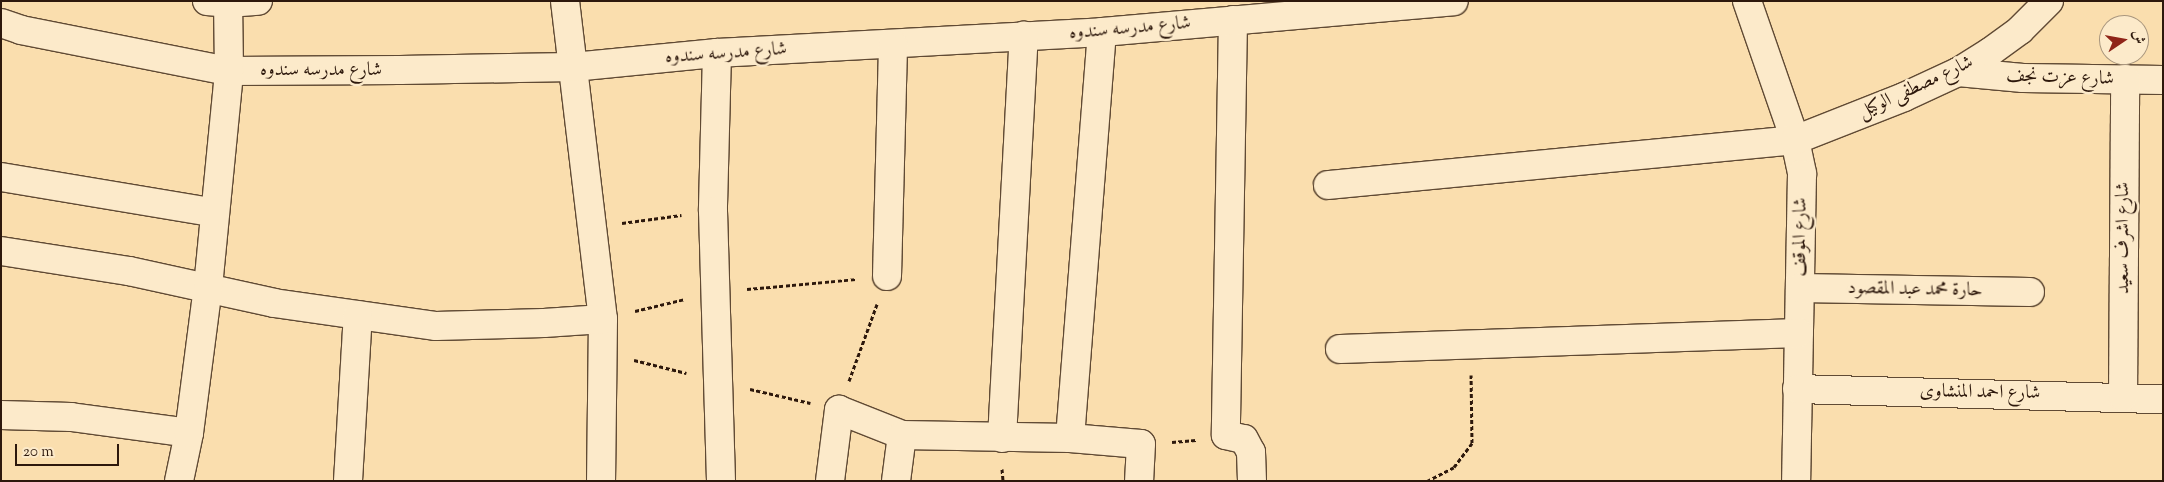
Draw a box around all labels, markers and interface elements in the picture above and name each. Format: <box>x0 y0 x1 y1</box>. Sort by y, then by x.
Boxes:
street label: شارع مدرسه سندوه <box>1068 12 1192 46</box>
north arrow <box>2099 15 2149 65</box>
text: ش <box>2126 28 2149 46</box>
street label: شارع مدرسه سندوه <box>664 38 788 70</box>
street label: شارع مصطفى الوكيل <box>1855 51 1977 125</box>
street label: شارع مدرسه سندوه <box>260 60 382 82</box>
street label: شارع عزت نجف <box>2006 65 2114 91</box>
street label: شارع اشرف سعيد <box>2113 182 2135 294</box>
street label: شارع الموقف <box>1789 197 1813 277</box>
street label: حارة محمد عبد المقصود <box>1847 277 1983 303</box>
street label: شارع احمد المنشاوى <box>1919 381 2041 405</box>
scale bar <box>18 434 121 466</box>
text: 20 m <box>23 442 54 463</box>

